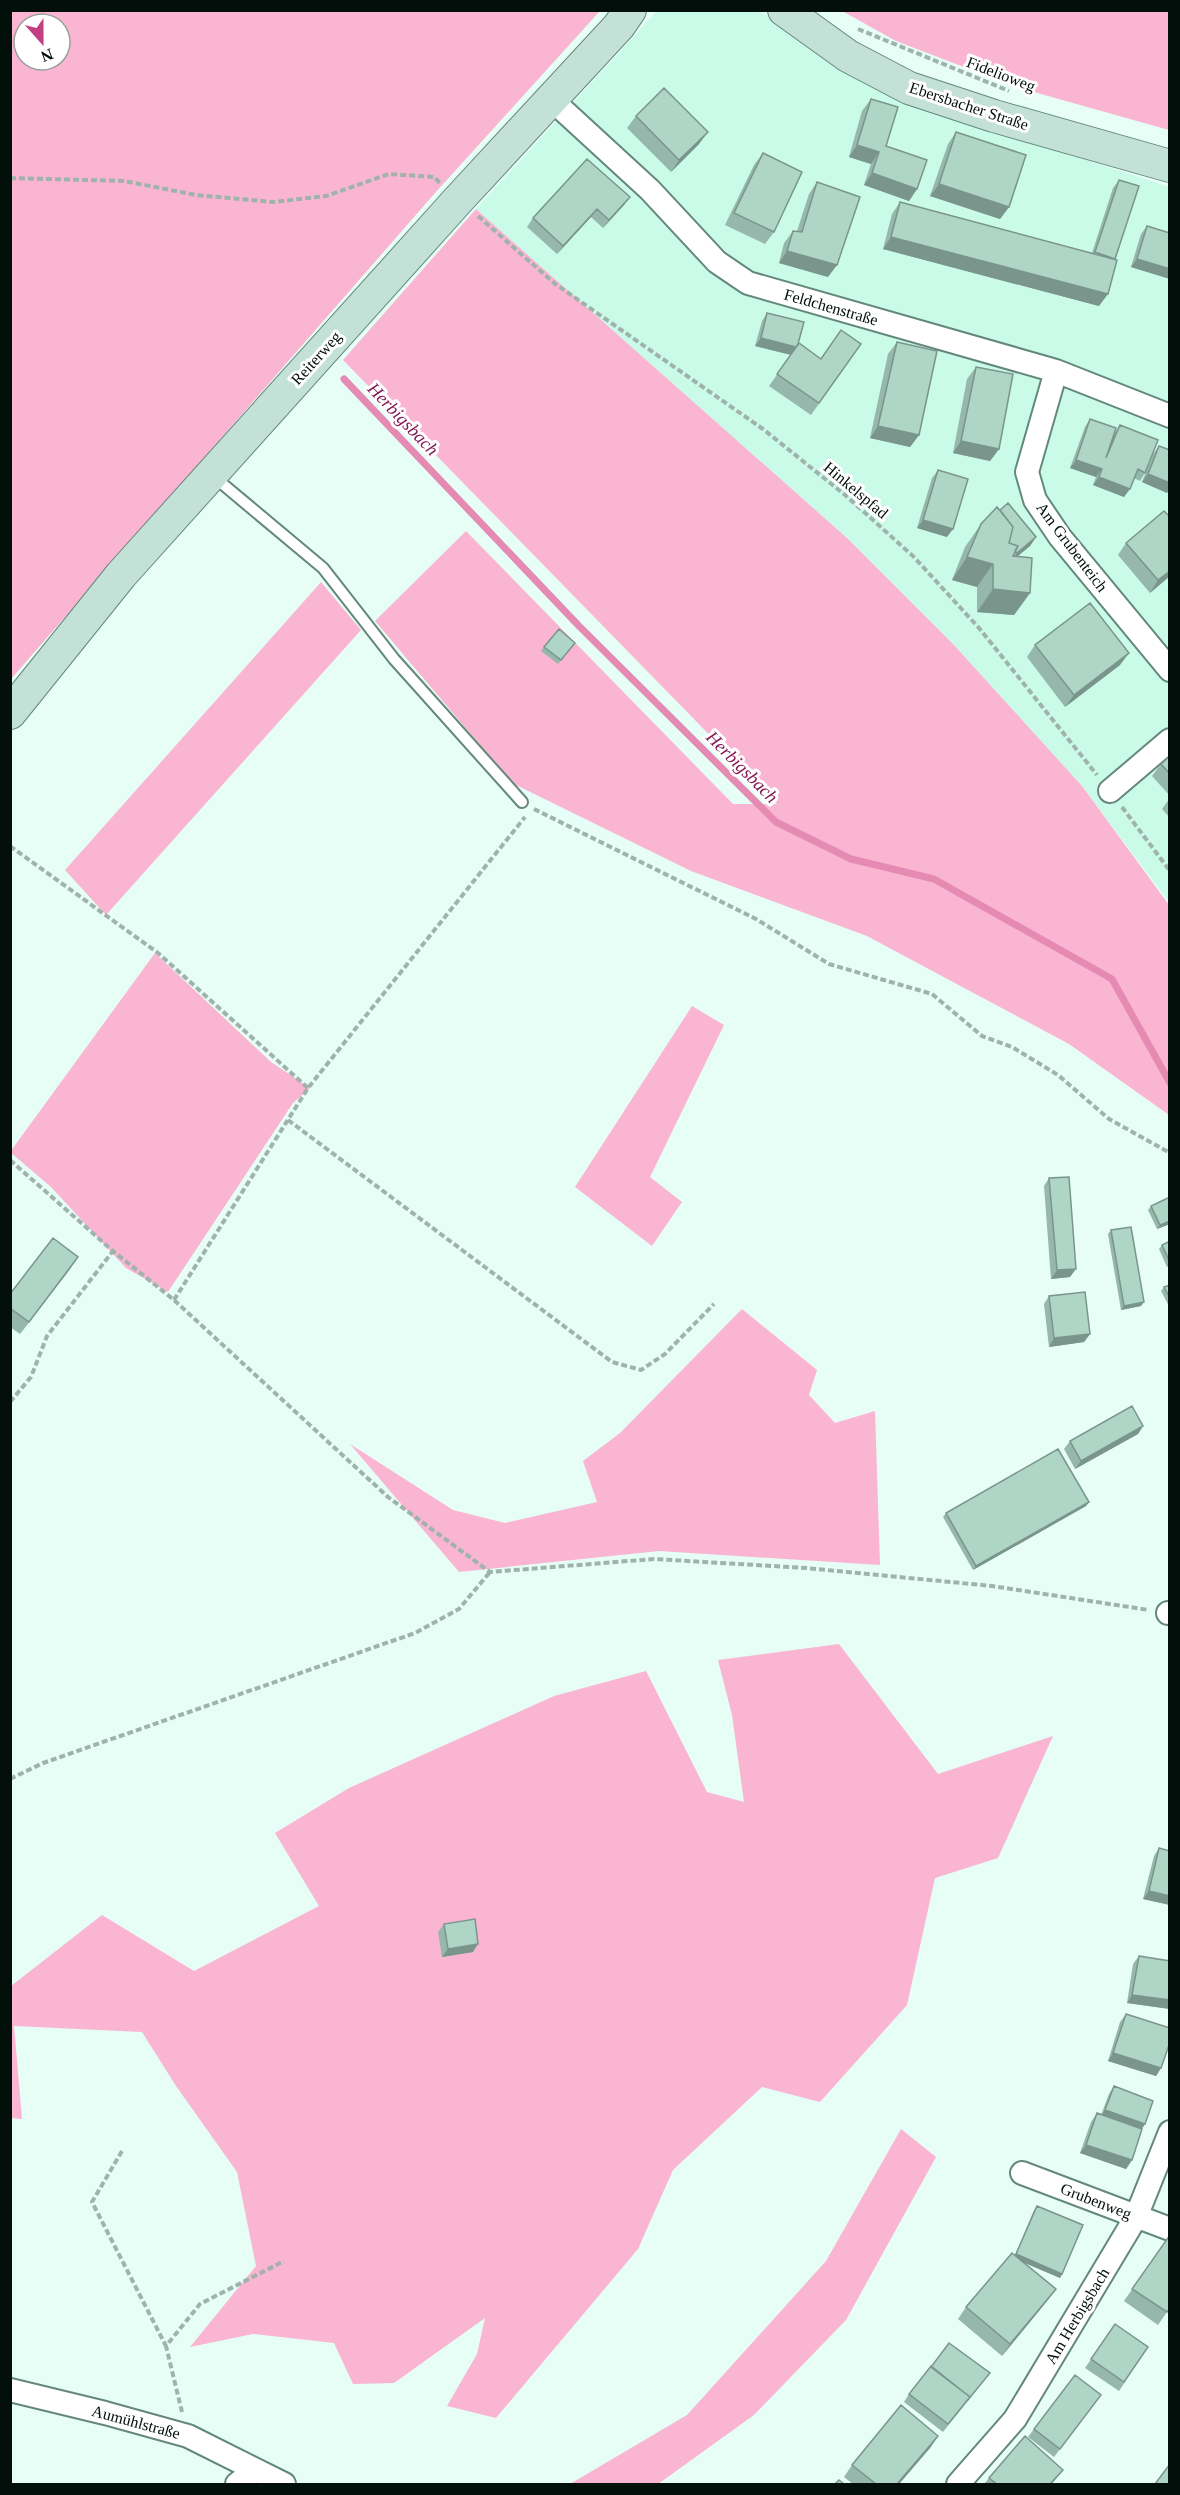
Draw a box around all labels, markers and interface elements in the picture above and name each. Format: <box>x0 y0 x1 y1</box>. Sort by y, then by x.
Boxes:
north arrow <box>12 12 72 72</box>
text: N <box>38 46 56 66</box>
street label: Fidelioweg <box>964 53 1038 96</box>
street label: Ebersbacher Straße <box>907 79 1031 133</box>
street label: Feldchenstraße <box>782 285 880 329</box>
street label: Reiterweg <box>288 328 345 389</box>
water label: Herbigsbach <box>363 378 442 459</box>
street label: Hinkelspfad <box>820 458 891 522</box>
street label: Am Grubenteich <box>1033 499 1111 595</box>
water label: Herbigsbach <box>701 726 782 807</box>
street label: Grubenweg <box>1058 2180 1134 2223</box>
street label: Am Herbigsbach <box>1042 2265 1113 2368</box>
street label: Aumühlstraße <box>90 2402 182 2442</box>

